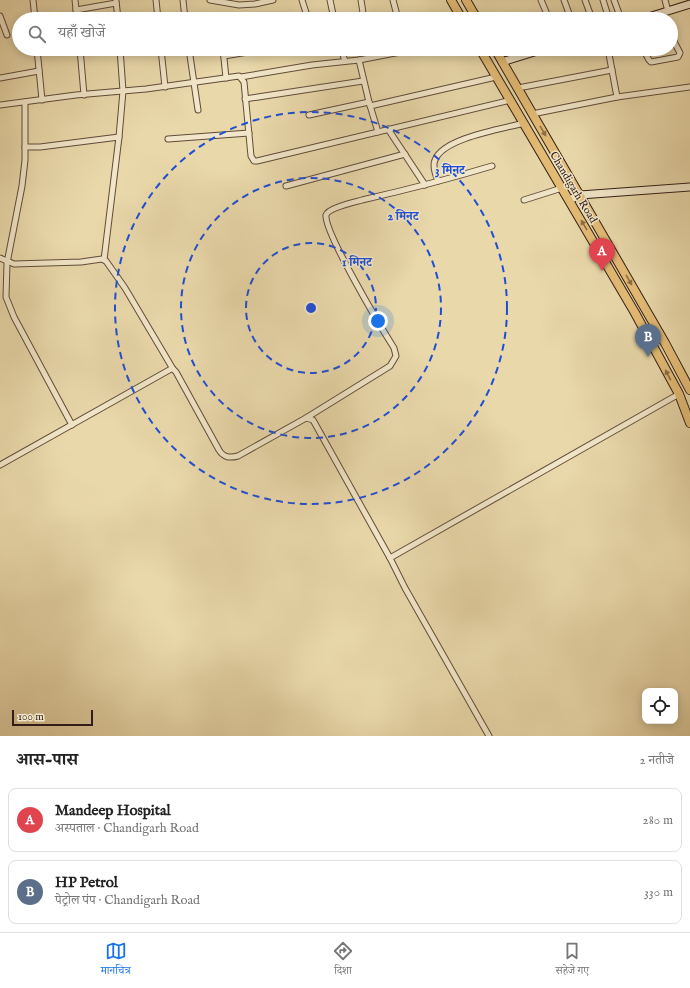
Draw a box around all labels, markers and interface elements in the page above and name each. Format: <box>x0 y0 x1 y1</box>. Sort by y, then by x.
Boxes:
search box <box>12 12 678 56</box>
icon: search <box>26 23 48 45</box>
text: यहाँ खोजें <box>58 23 105 42</box>
one-way arrow <box>539 125 546 137</box>
street label: Chandigarh Road <box>546 149 600 226</box>
text: 3 मिनट <box>435 163 466 178</box>
text: 2 मिनट <box>388 209 420 224</box>
one-way arrow <box>580 219 587 231</box>
pin: A <box>589 238 615 271</box>
text: 1 मिनट <box>342 255 373 270</box>
one-way arrow <box>625 274 632 286</box>
centre of rings <box>304 301 318 315</box>
your location <box>368 311 388 331</box>
pin: B <box>635 324 661 357</box>
one-way arrow <box>665 369 672 380</box>
map controls <box>642 688 678 724</box>
button: locate <box>642 688 678 724</box>
scale bar <box>12 708 93 727</box>
text: 100 m <box>18 710 44 724</box>
text: आस-पास <box>16 750 78 771</box>
text: 2 नतीजे <box>640 752 674 769</box>
text: Mandeep Hospital <box>55 801 171 820</box>
text: A <box>26 812 34 829</box>
text: 280 m <box>643 812 673 829</box>
text: अस्पताल · Chandigarh Road <box>55 820 199 837</box>
text: HP Petrol <box>55 873 118 892</box>
text: B <box>26 884 34 901</box>
text: 330 m <box>644 884 673 901</box>
text: पेट्रोल पंप · Chandigarh Road <box>55 892 200 909</box>
tab: मानचित्र <box>101 940 131 981</box>
tab: दिशा <box>332 940 354 981</box>
tab: सहेजे गए <box>556 940 589 981</box>

